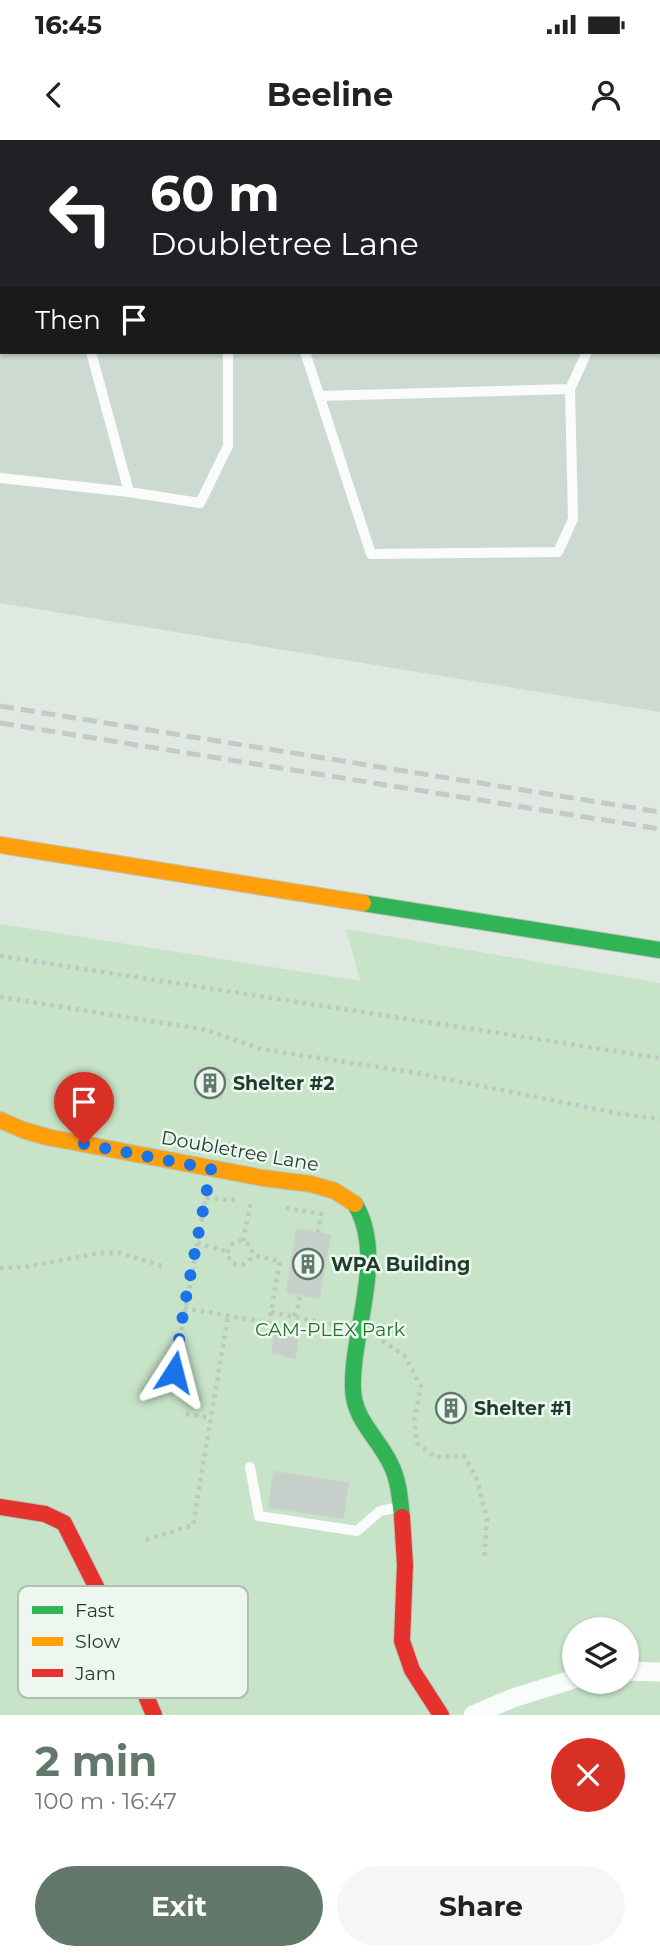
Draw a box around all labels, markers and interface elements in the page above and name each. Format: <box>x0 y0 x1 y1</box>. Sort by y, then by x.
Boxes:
text: 16:45 <box>35 9 102 41</box>
text: Beeline <box>267 75 393 114</box>
icon: back <box>35 76 73 114</box>
icon: person <box>587 76 625 114</box>
text: 60 m <box>150 164 280 223</box>
icon: left <box>35 168 126 259</box>
text: Doubletree Lane <box>150 224 419 263</box>
icon: arrive <box>115 301 153 339</box>
text: Then <box>35 304 101 336</box>
building icon: Shelter #2 <box>193 1066 227 1100</box>
pin <box>54 1072 114 1144</box>
place label: Shelter #2 <box>233 1072 334 1095</box>
icon: arrive <box>65 1083 103 1121</box>
street label: Doubletree Lane <box>159 1126 321 1176</box>
building icon: WPA Building <box>291 1247 325 1281</box>
place label: WPA Building <box>331 1253 470 1276</box>
park label: CAM-PLEX Park <box>255 1318 406 1341</box>
position arrow <box>137 1335 211 1409</box>
building icon: Shelter #1 <box>434 1391 468 1425</box>
place label: Shelter #1 <box>474 1397 572 1420</box>
legend <box>18 1586 248 1698</box>
text: Fast <box>75 1599 115 1622</box>
map controls <box>562 1617 639 1694</box>
button: layers <box>562 1617 639 1694</box>
text: Slow <box>75 1630 120 1653</box>
text: Jam <box>74 1662 116 1685</box>
text: 2 min <box>35 1735 157 1787</box>
button: close <box>551 1738 625 1812</box>
text: 100 m · 16:47 <box>35 1787 177 1815</box>
button: Exit <box>35 1866 323 1946</box>
button: Share <box>337 1866 625 1946</box>

